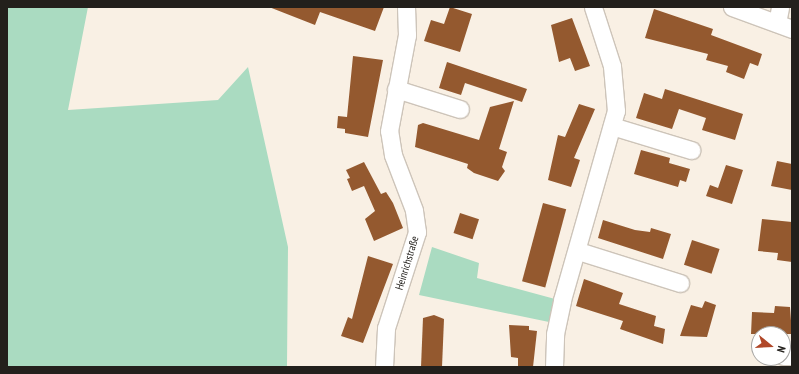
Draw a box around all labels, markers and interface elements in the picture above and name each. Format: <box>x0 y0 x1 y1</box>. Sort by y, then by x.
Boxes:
street label: Heinrichstraße <box>393 234 421 292</box>
north arrow <box>751 326 791 366</box>
text: N <box>774 344 789 354</box>

